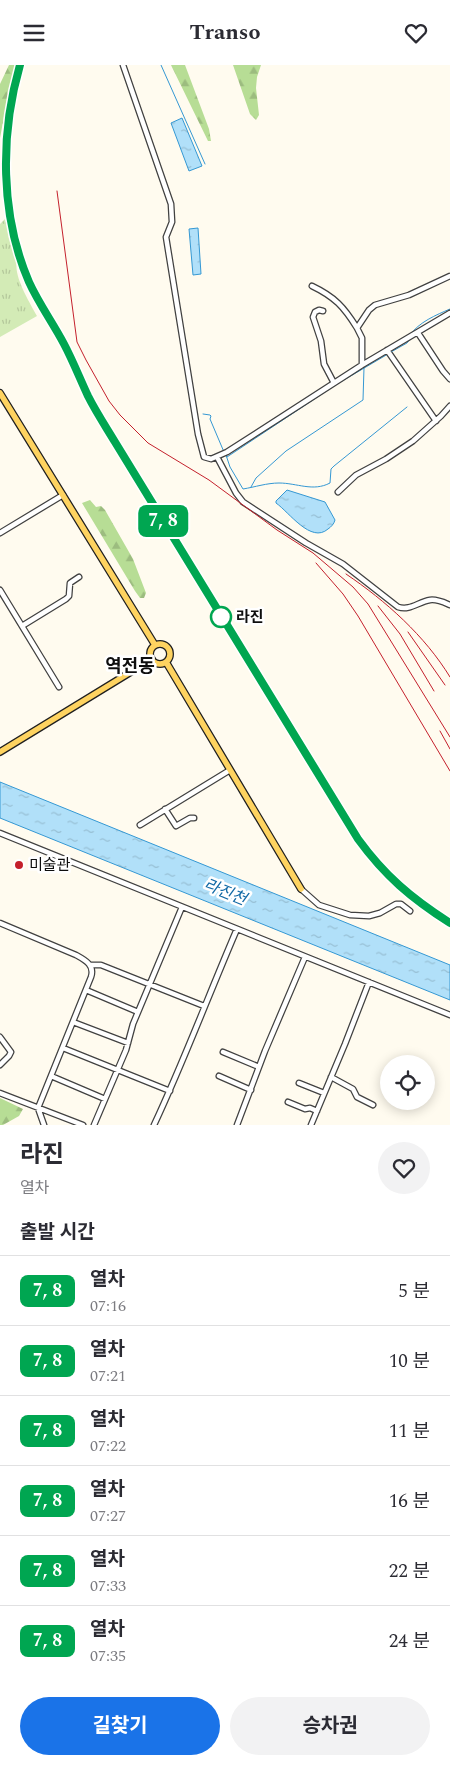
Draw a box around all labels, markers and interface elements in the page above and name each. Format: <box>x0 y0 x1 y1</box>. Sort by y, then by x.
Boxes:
text: Transo <box>190 16 260 49</box>
icon: menu <box>20 19 48 47</box>
icon: heart <box>402 19 430 47</box>
line badge: 7, 8 <box>128 505 198 537</box>
text: 7, 8 <box>148 507 178 534</box>
marker: 라진 <box>210 606 232 628</box>
place label: 라진 <box>236 606 264 629</box>
district label: 역전동 <box>105 653 155 680</box>
place label: 미술관 <box>29 854 71 877</box>
marker: 미술관 <box>13 859 25 871</box>
water label: 라진천 <box>200 873 252 912</box>
map controls <box>380 1055 435 1110</box>
button: locate <box>380 1055 435 1110</box>
text: 라진 <box>20 1137 64 1173</box>
button: heart <box>378 1142 430 1194</box>
text: 열차 <box>20 1176 49 1200</box>
text: 출발 시간 <box>20 1218 95 1247</box>
text: 열차 <box>90 1265 125 1294</box>
text: 7, 8 <box>33 1277 62 1304</box>
text: 5 분 <box>398 1277 430 1306</box>
text: 07:16 <box>90 1294 126 1318</box>
text: 열차 <box>90 1335 125 1364</box>
text: 7, 8 <box>33 1347 62 1374</box>
text: 10 분 <box>389 1347 430 1376</box>
text: 07:21 <box>90 1364 126 1388</box>
text: 열차 <box>90 1405 125 1434</box>
text: 7, 8 <box>33 1417 62 1444</box>
text: 11 분 <box>389 1417 430 1446</box>
text: 07:22 <box>90 1434 126 1458</box>
text: 열차 <box>90 1475 125 1504</box>
text: 7, 8 <box>33 1487 62 1514</box>
text: 16 분 <box>389 1487 430 1516</box>
text: 07:27 <box>90 1504 126 1528</box>
text: 열차 <box>90 1545 125 1574</box>
text: 7, 8 <box>33 1557 62 1584</box>
text: 22 분 <box>389 1557 430 1586</box>
text: 07:33 <box>90 1574 126 1598</box>
text: 열차 <box>90 1615 125 1644</box>
text: 7, 8 <box>33 1627 62 1654</box>
text: 24 분 <box>389 1627 430 1656</box>
text: 07:35 <box>90 1644 126 1668</box>
button: 길찾기 <box>20 1697 220 1755</box>
button: 승차권 <box>230 1697 430 1755</box>

